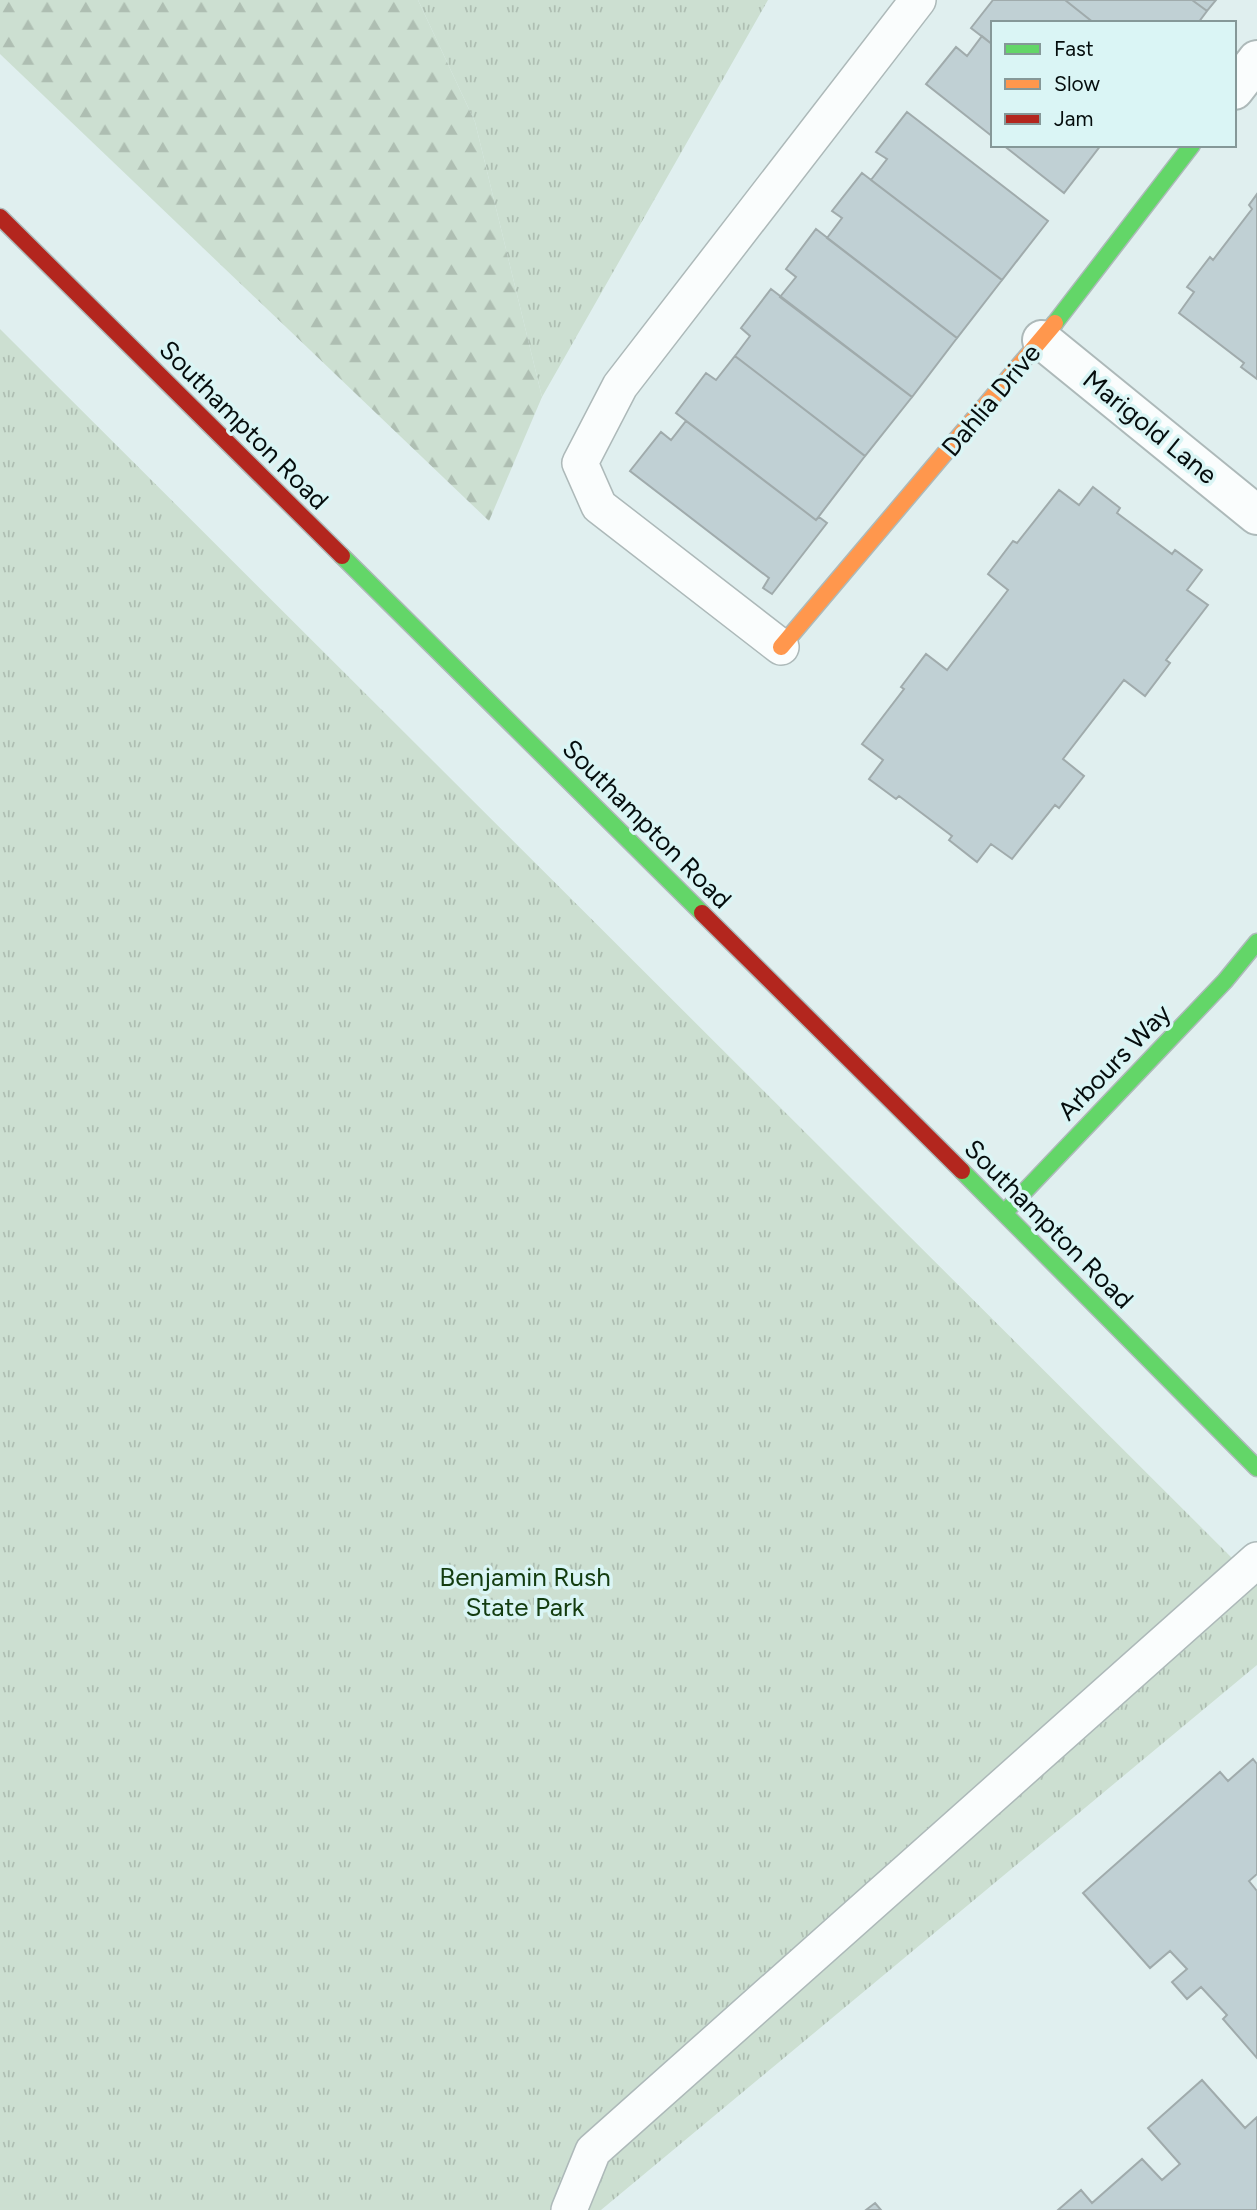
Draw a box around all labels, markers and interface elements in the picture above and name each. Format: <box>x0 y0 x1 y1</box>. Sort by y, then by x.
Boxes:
legend <box>991 21 1236 147</box>
text: Fast <box>1054 36 1094 61</box>
text: Slow <box>1054 71 1100 96</box>
text: Jam <box>1054 106 1093 131</box>
street label: Southampton Road <box>153 334 335 516</box>
street label: Dahlia Drive <box>935 337 1047 463</box>
street label: Marigold Lane <box>1076 363 1224 491</box>
street label: Southampton Road <box>556 733 738 915</box>
street label: Arbours Way <box>1051 997 1178 1127</box>
street label: Southampton Road <box>958 1133 1140 1315</box>
park label: Benjamin Rush State Park <box>439 1561 611 1623</box>

